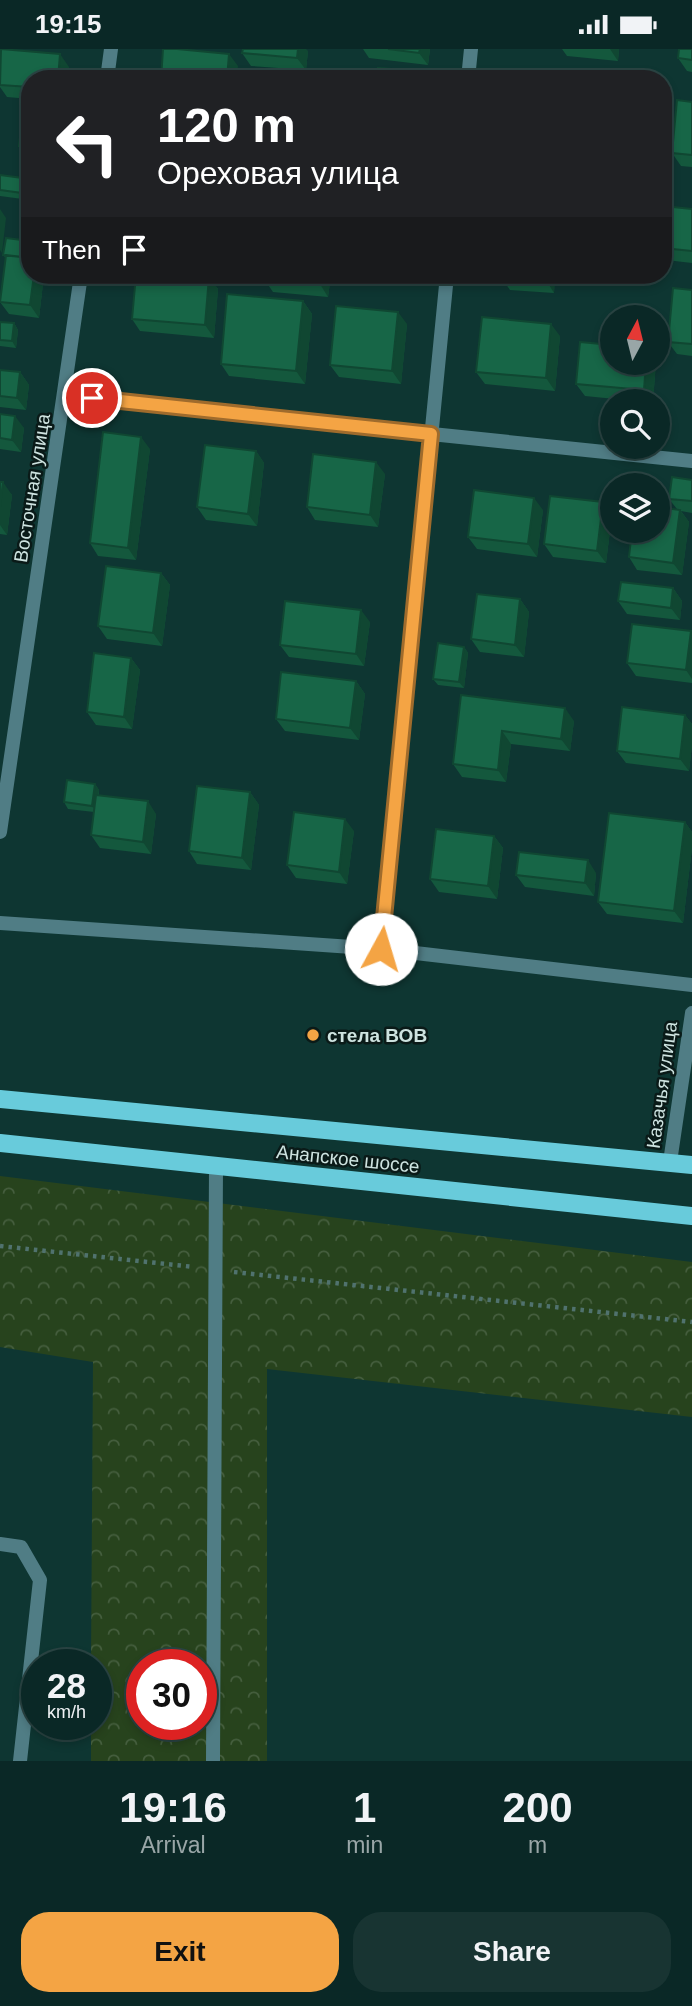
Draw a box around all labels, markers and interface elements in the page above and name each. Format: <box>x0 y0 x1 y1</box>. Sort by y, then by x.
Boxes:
text: 19:15 <box>35 9 102 39</box>
icon: left <box>42 98 133 189</box>
text: 120 m <box>157 98 296 152</box>
text: Ореховая улица <box>157 155 399 191</box>
icon: arrive <box>115 231 153 269</box>
text: Then <box>42 235 101 265</box>
north arrow <box>600 305 670 375</box>
map controls <box>600 305 670 543</box>
pin <box>62 368 122 428</box>
icon: arrive <box>73 379 111 417</box>
button: search <box>600 389 670 459</box>
street label: Восточная улица <box>10 412 54 564</box>
button: layers <box>600 473 670 543</box>
position arrow <box>344 912 418 986</box>
street label: Казачья улица <box>643 1020 681 1150</box>
place label: стела ВОВ <box>327 1025 427 1046</box>
marker: стела ВОВ <box>305 1027 321 1043</box>
street label: Анапское шоссе <box>275 1141 421 1177</box>
speed limit sign: 30 <box>126 1649 217 1740</box>
text: 28 <box>47 1666 86 1705</box>
text: km/h <box>47 1702 86 1722</box>
text: 19:16 <box>119 1784 227 1831</box>
text: 1 <box>353 1784 376 1831</box>
text: 200 <box>503 1784 573 1831</box>
text: Arrival <box>140 1832 206 1858</box>
text: min <box>346 1832 383 1858</box>
text: m <box>528 1832 547 1858</box>
button: Exit <box>21 1912 339 1992</box>
button: Share <box>353 1912 671 1992</box>

